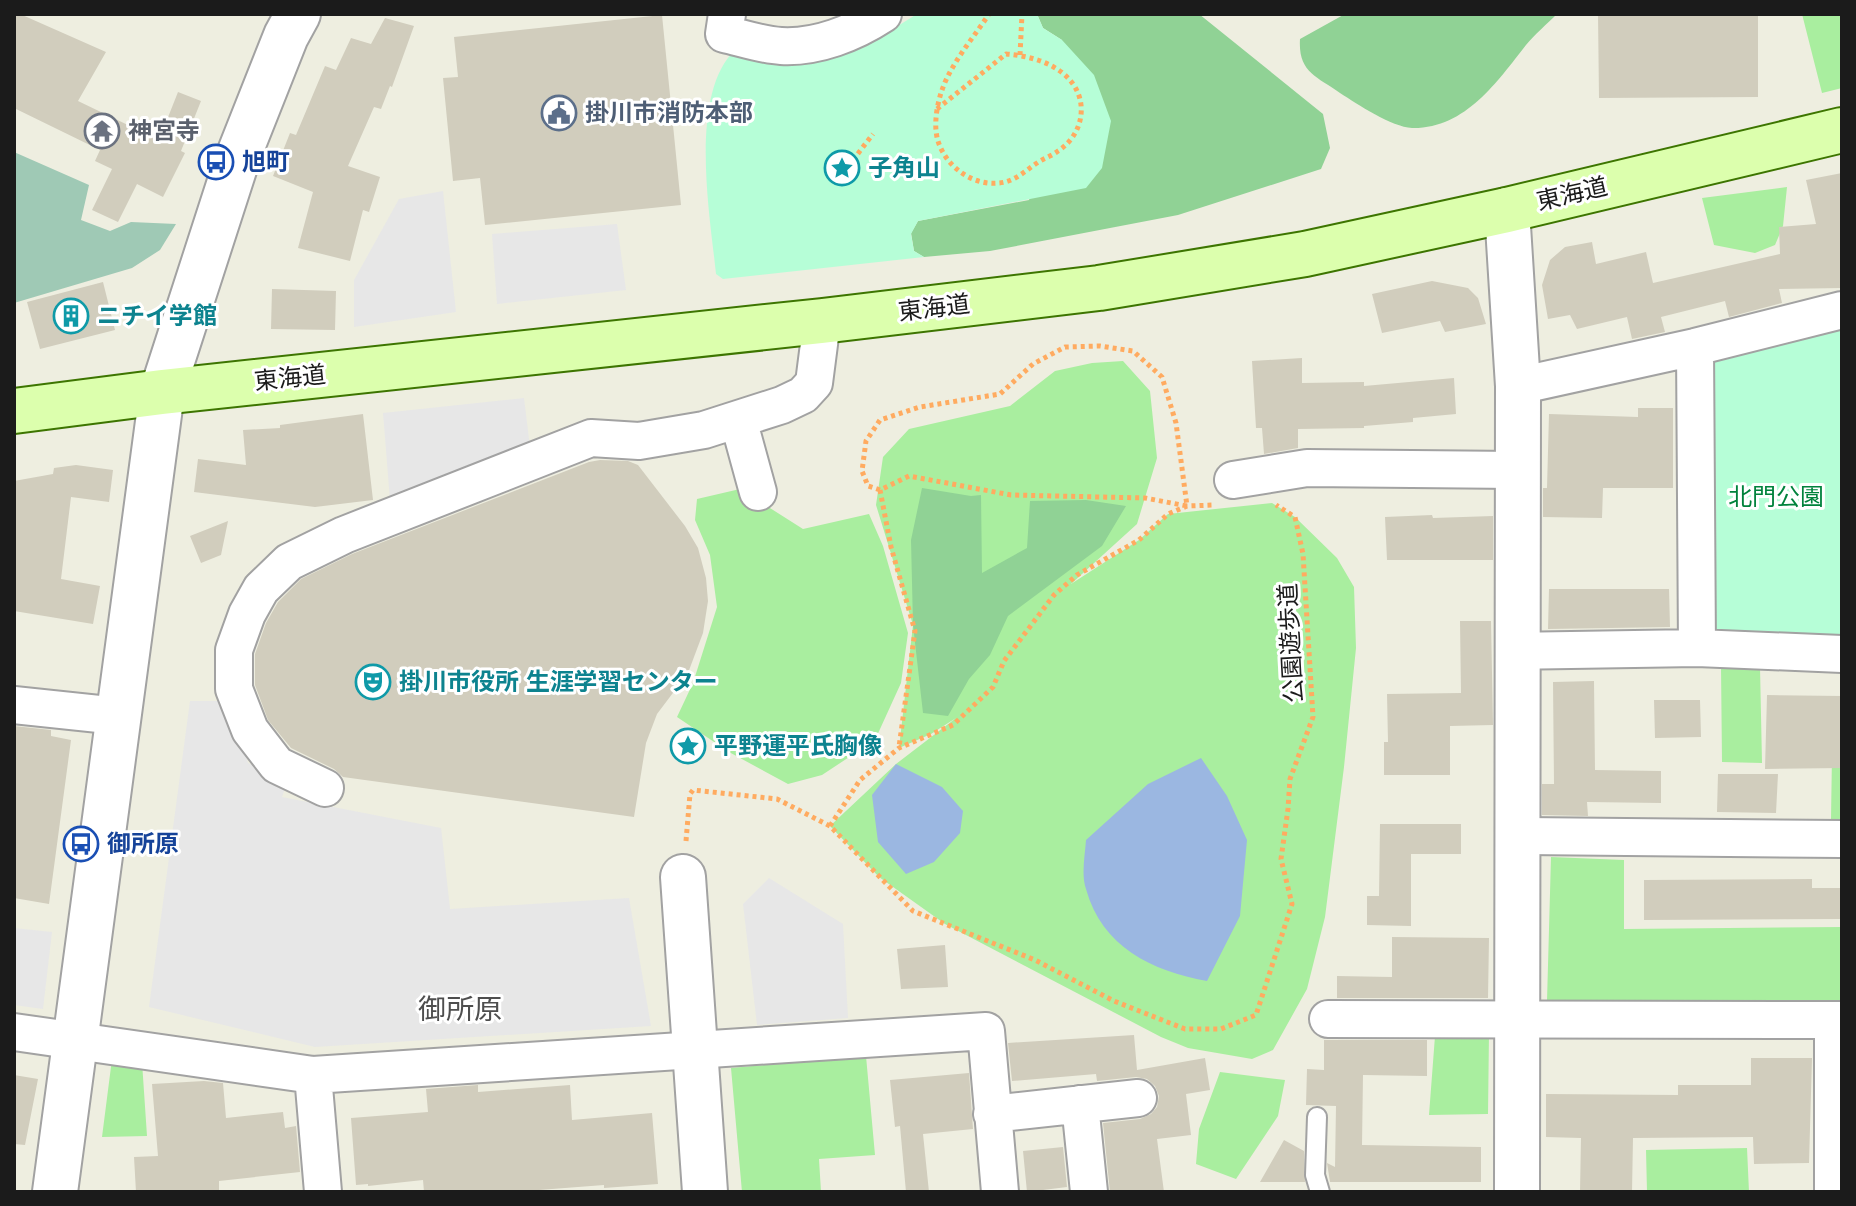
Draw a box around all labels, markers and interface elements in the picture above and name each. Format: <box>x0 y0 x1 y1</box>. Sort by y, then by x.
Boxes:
public building icon: 掛川市消防本部 <box>540 94 578 132</box>
place label: 掛川市消防本部 <box>585 97 753 127</box>
temple icon: 神宮寺 <box>83 112 121 150</box>
place label: 神宮寺 <box>128 115 200 145</box>
bus stop icon: 旭町 <box>197 143 235 181</box>
place label: 旭町 <box>242 146 290 176</box>
place icon: 子角山 <box>823 149 861 187</box>
place label: 子角山 <box>868 152 940 182</box>
street label: 東海道 <box>1533 170 1610 216</box>
street label: 東海道 <box>896 288 971 326</box>
building icon: ニチイ学館 <box>52 297 90 335</box>
place label: ニチイ学館 <box>97 300 217 330</box>
street label: 東海道 <box>253 358 327 396</box>
park label: 北門公園 <box>1728 481 1824 511</box>
street label: 公園遊歩道 <box>1272 582 1308 704</box>
theatre icon: 掛川市役所 生涯学習センター <box>354 663 392 701</box>
place label: 掛川市役所 生涯学習センター <box>399 666 718 696</box>
place icon: 平野運平氏胸像 <box>669 727 707 765</box>
place label: 平野運平氏胸像 <box>714 730 882 760</box>
bus stop icon: 御所原 <box>62 825 100 863</box>
place label: 御所原 <box>107 828 179 858</box>
district label: 御所原 <box>418 991 502 1026</box>

